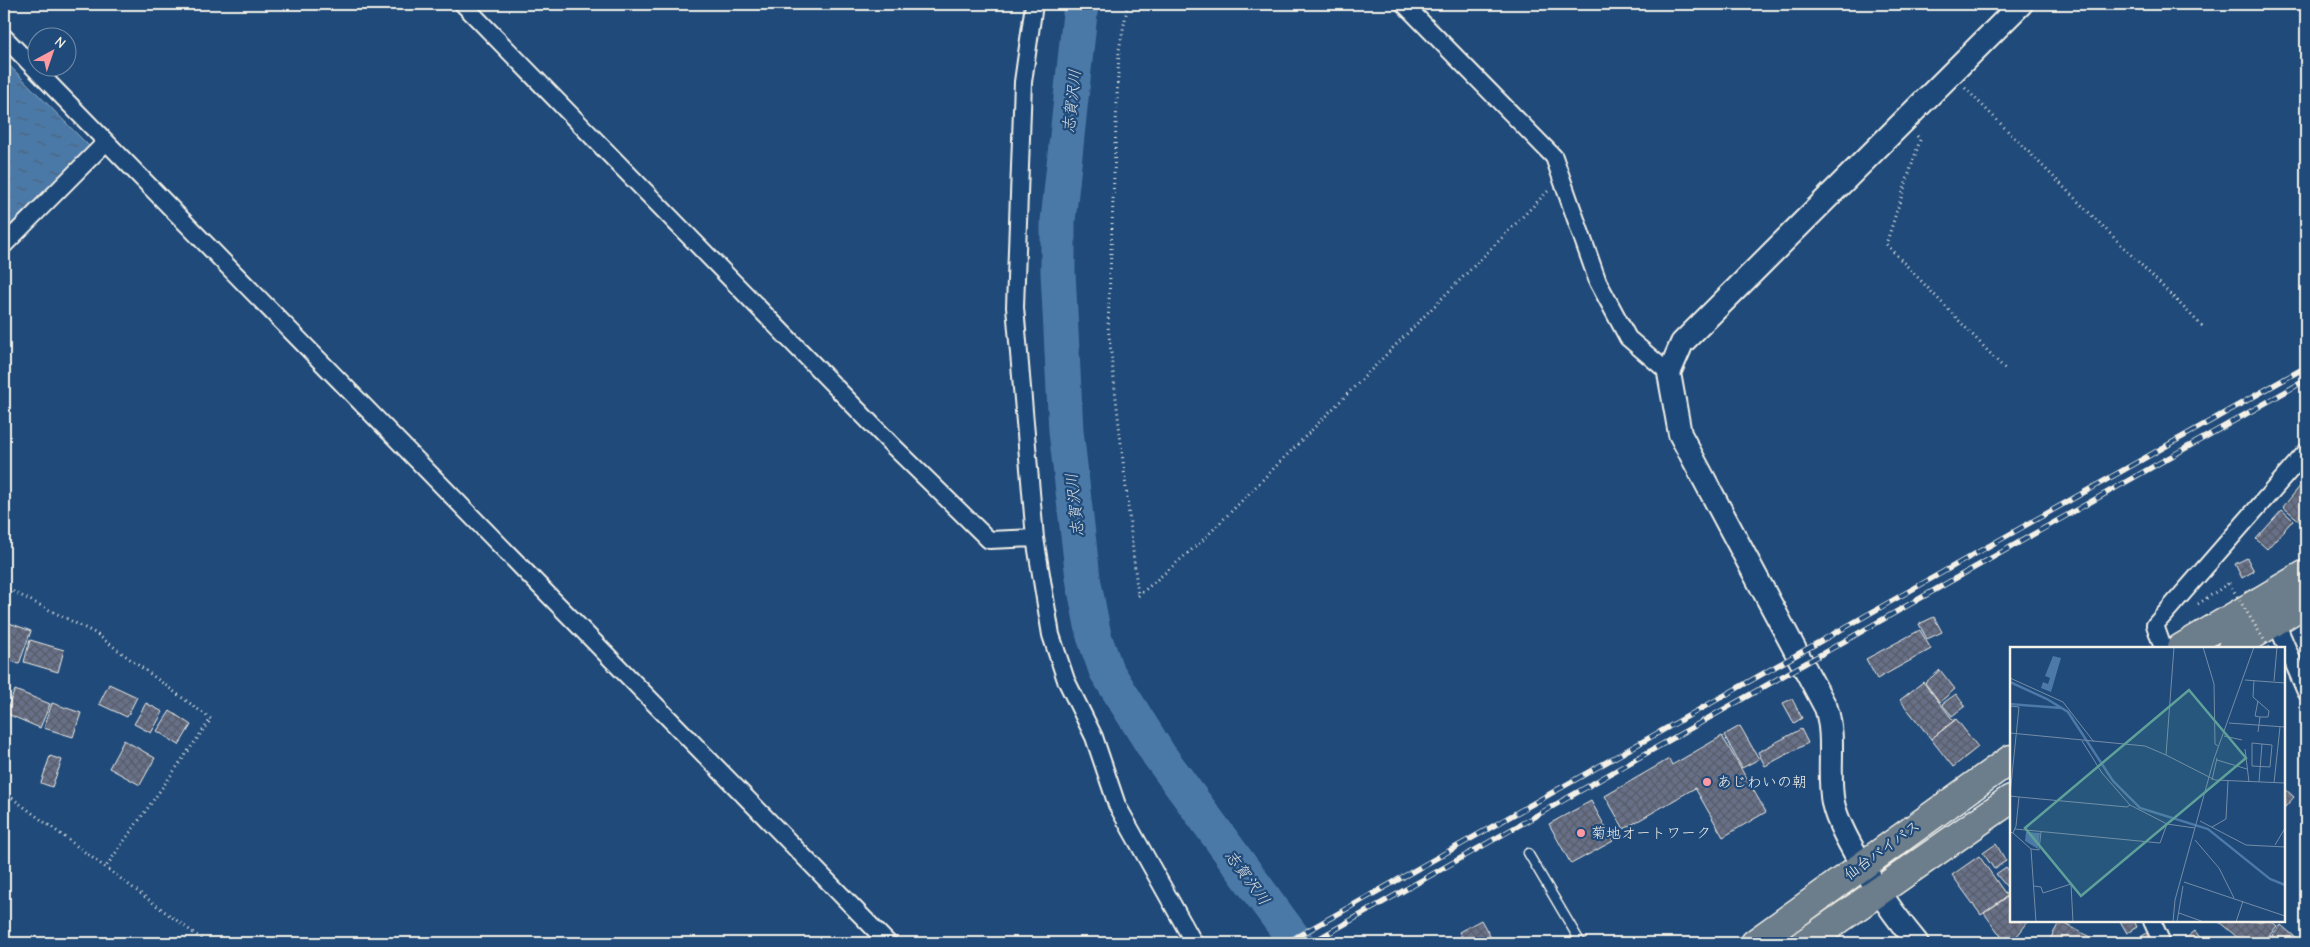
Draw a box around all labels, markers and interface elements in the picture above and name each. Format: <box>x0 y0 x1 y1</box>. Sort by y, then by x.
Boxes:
north arrow <box>28 28 78 78</box>
text: N <box>51 33 69 52</box>
water label: 志賀沢川 <box>1060 68 1084 134</box>
water label: 志賀沢川 <box>1063 472 1087 538</box>
inset map <box>2010 647 2285 922</box>
place label: あじわいの朝 <box>1717 773 1807 791</box>
marker: あじわいの朝 <box>1701 776 1713 788</box>
street label: 仙台バイパス <box>1840 816 1924 884</box>
place label: 菊地オートワーク <box>1591 824 1711 842</box>
marker: 菊地オートワーク <box>1575 827 1587 839</box>
water label: 志賀沢川 <box>1221 846 1273 909</box>

